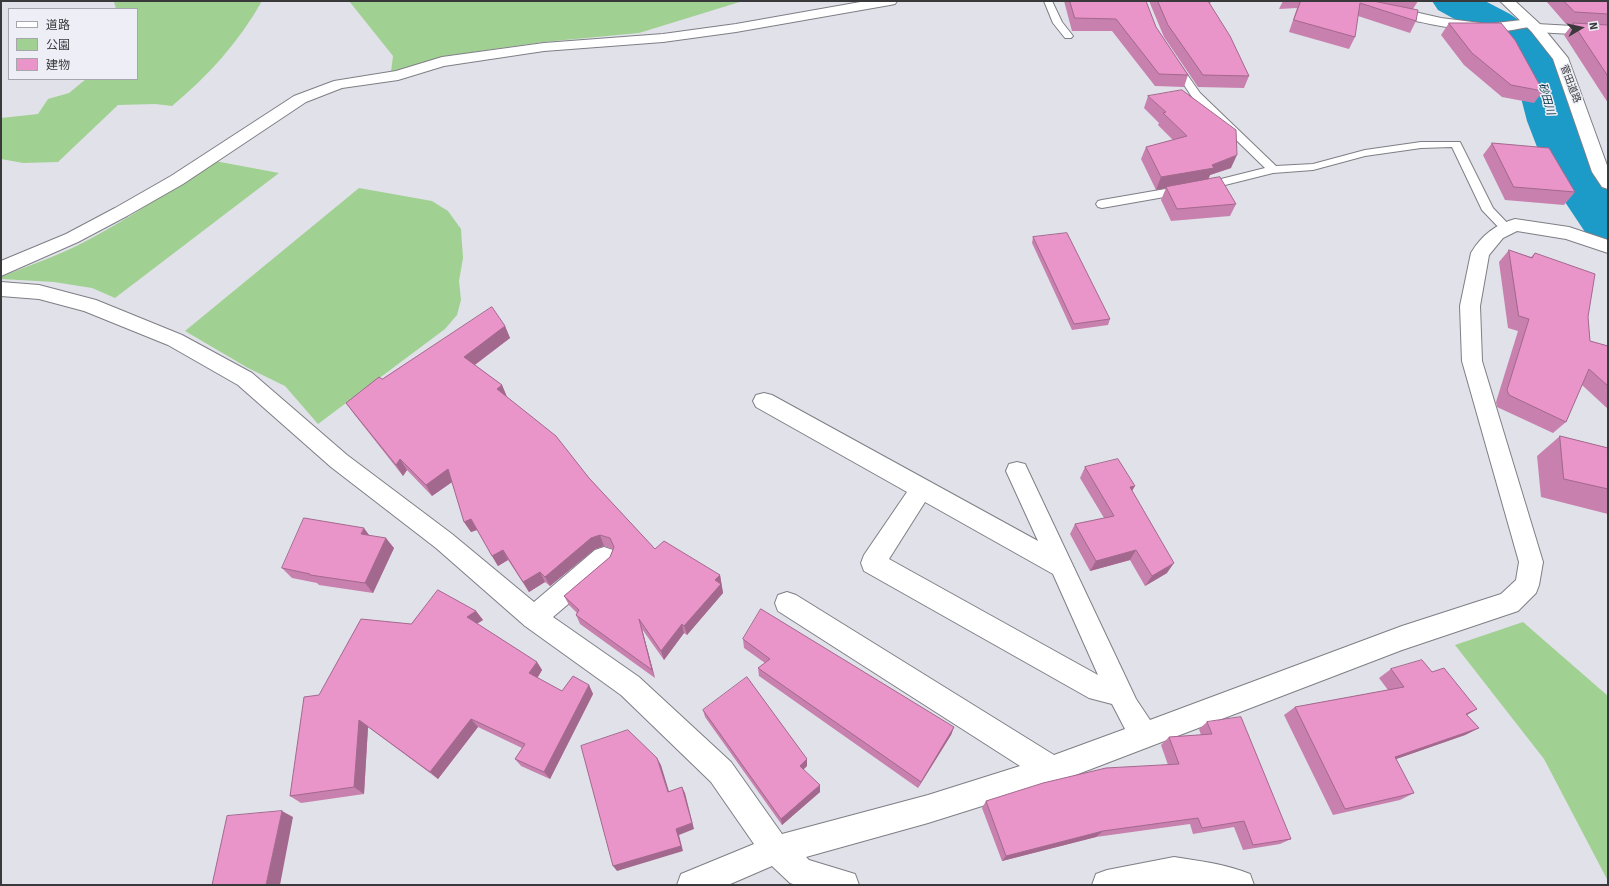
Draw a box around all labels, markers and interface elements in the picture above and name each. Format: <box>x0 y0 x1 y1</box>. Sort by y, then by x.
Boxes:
legend <box>8 8 138 80</box>
north arrow <box>1561 8 1601 48</box>
text: 道路 <box>46 18 70 33</box>
text: N <box>1586 21 1600 31</box>
text: 公園 <box>46 38 70 53</box>
text: 建物 <box>46 58 70 73</box>
street label: 菅田道路 <box>1557 63 1583 105</box>
water label: 砂田川 <box>1535 81 1557 117</box>

